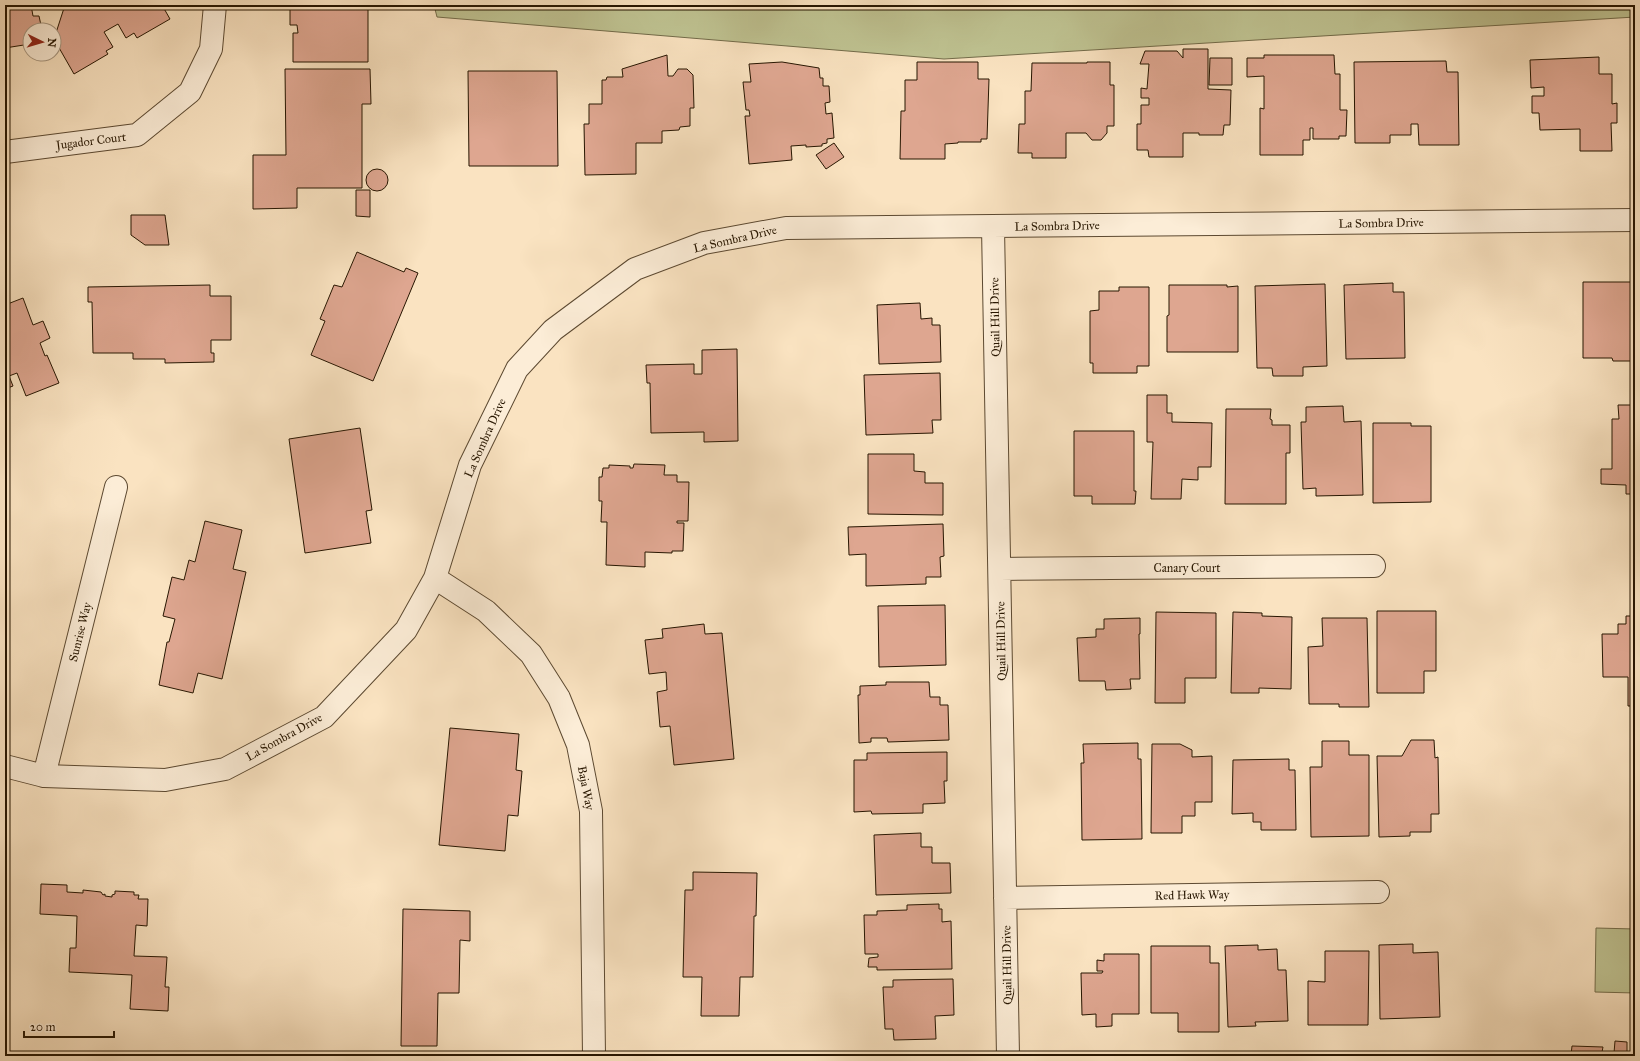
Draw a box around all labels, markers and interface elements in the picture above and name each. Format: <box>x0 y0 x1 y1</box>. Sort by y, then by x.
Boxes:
north arrow <box>22 22 62 62</box>
text: N <box>45 38 58 49</box>
street label: Jugador Court <box>53 130 128 153</box>
street label: La Sombra Drive <box>1338 215 1424 231</box>
street label: La Sombra Drive <box>1014 218 1100 234</box>
street label: La Sombra Drive <box>692 223 778 255</box>
street label: Quail Hill Drive <box>987 277 1003 357</box>
street label: La Sombra Drive <box>461 396 509 480</box>
street label: Canary Court <box>1154 561 1221 575</box>
street label: Sunrise Way <box>66 600 94 663</box>
street label: Quail Hill Drive <box>993 601 1009 681</box>
street label: La Sombra Drive <box>243 710 325 764</box>
street label: Baja Way <box>575 765 597 812</box>
street label: Red Hawk Way <box>1155 887 1230 903</box>
street label: Quail Hill Drive <box>999 925 1015 1005</box>
scale bar <box>24 1013 114 1039</box>
text: 20 m <box>30 1020 56 1034</box>

